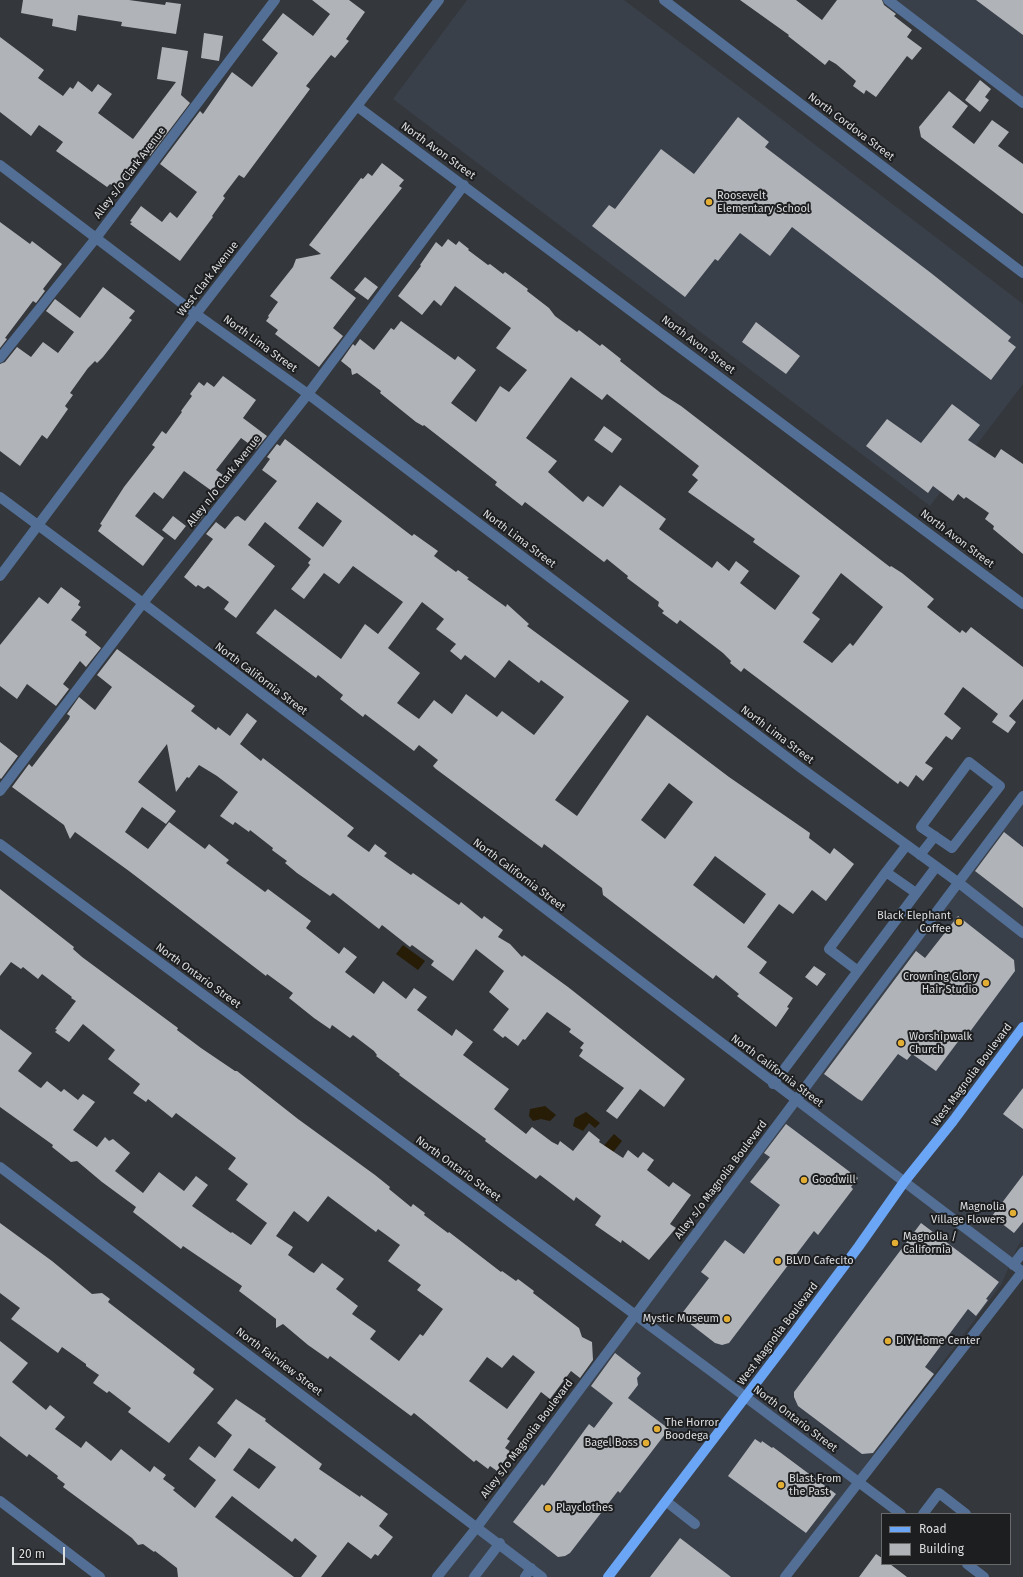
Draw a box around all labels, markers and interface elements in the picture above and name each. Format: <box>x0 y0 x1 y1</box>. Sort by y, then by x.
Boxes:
street label: North Cordova Street <box>805 90 897 164</box>
street label: North Avon Street <box>398 120 478 182</box>
street label: Alley s/o Clark Avenue <box>91 125 169 221</box>
place label: Roosevelt Elementary School <box>717 189 810 215</box>
marker: Roosevelt Elementary School <box>704 197 714 207</box>
street label: West Clark Avenue <box>175 239 241 319</box>
street label: North Lima Street <box>220 313 300 375</box>
street label: North Avon Street <box>659 313 737 377</box>
street label: Alley n/o Clark Avenue <box>184 433 264 529</box>
street label: North Lima Street <box>480 507 558 571</box>
street label: North Avon Street <box>918 507 996 571</box>
street label: North California Street <box>212 640 310 718</box>
street label: North Lima Street <box>738 703 816 767</box>
street label: North California Street <box>470 836 568 914</box>
place label: Black Elephant Coffee <box>877 909 951 935</box>
marker: Black Elephant Coffee <box>954 917 964 927</box>
street label: North Ontario Street <box>153 941 243 1011</box>
place label: Crowning Glory Hair Studio <box>903 970 978 996</box>
marker: Crowning Glory Hair Studio <box>981 978 991 988</box>
street label: West Magnolia Boulevard <box>929 1021 1015 1129</box>
place label: Worshipwalk Church <box>909 1030 972 1056</box>
street label: North California Street <box>728 1032 826 1110</box>
marker: Worshipwalk Church <box>896 1038 906 1048</box>
street label: Alley s/o Magnolia Boulevard <box>672 1118 770 1242</box>
street label: North Ontario Street <box>413 1134 503 1204</box>
place label: Goodwill <box>812 1173 856 1187</box>
marker: Goodwill <box>799 1175 809 1185</box>
place label: Magnolia Village Flowers <box>931 1200 1005 1226</box>
marker: Magnolia Village Flowers <box>1008 1208 1018 1218</box>
place label: Magnolia / California <box>903 1230 957 1256</box>
marker: Magnolia / California <box>890 1238 900 1248</box>
place label: BLVD Cafecito <box>786 1254 854 1268</box>
marker: BLVD Cafecito <box>773 1256 783 1266</box>
street label: West Magnolia Boulevard <box>735 1280 821 1388</box>
place label: Mystic Museum <box>643 1312 719 1326</box>
marker: Mystic Museum <box>722 1314 732 1324</box>
street label: North Fairview Street <box>233 1325 325 1399</box>
place label: DIY Home Center <box>896 1334 980 1348</box>
marker: DIY Home Center <box>883 1336 893 1346</box>
street label: Alley s/o Magnolia Boulevard <box>478 1377 576 1501</box>
street label: North Ontario Street <box>750 1383 840 1455</box>
place label: The Horror Boodega <box>665 1416 719 1442</box>
marker: The Horror Boodega <box>652 1424 662 1434</box>
place label: Bagel Boss <box>584 1436 638 1450</box>
marker: Bagel Boss <box>641 1438 651 1448</box>
place label: Blast From the Past <box>789 1472 842 1498</box>
marker: Blast From the Past <box>776 1480 786 1490</box>
place label: Playclothes <box>556 1501 613 1515</box>
marker: Playclothes <box>543 1503 553 1513</box>
legend <box>881 1513 1011 1565</box>
text: Road <box>919 1522 947 1536</box>
scale bar <box>14 1539 67 1565</box>
text: Building <box>919 1542 964 1556</box>
text: 20 m <box>19 1547 45 1561</box>

